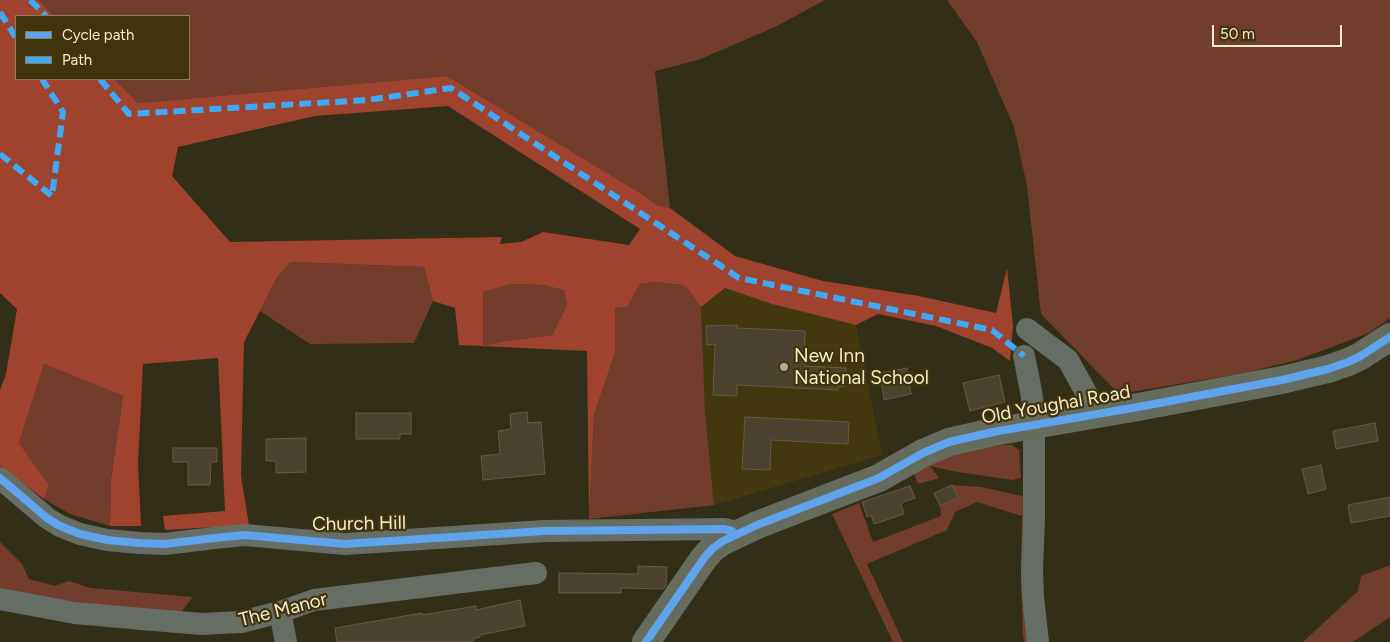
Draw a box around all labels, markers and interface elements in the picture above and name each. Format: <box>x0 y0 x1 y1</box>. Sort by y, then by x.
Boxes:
legend <box>15 15 190 80</box>
scale bar <box>1215 15 1345 47</box>
text: 50 m <box>1220 25 1255 43</box>
text: Cycle path <box>62 26 134 44</box>
text: Path <box>62 51 92 69</box>
place label: New Inn National School <box>794 345 929 389</box>
marker: New Inn National School <box>778 361 790 373</box>
street label: Old Youghal Road <box>980 381 1132 429</box>
street label: Church Hill <box>312 512 406 536</box>
street label: The Manor <box>237 588 329 632</box>

